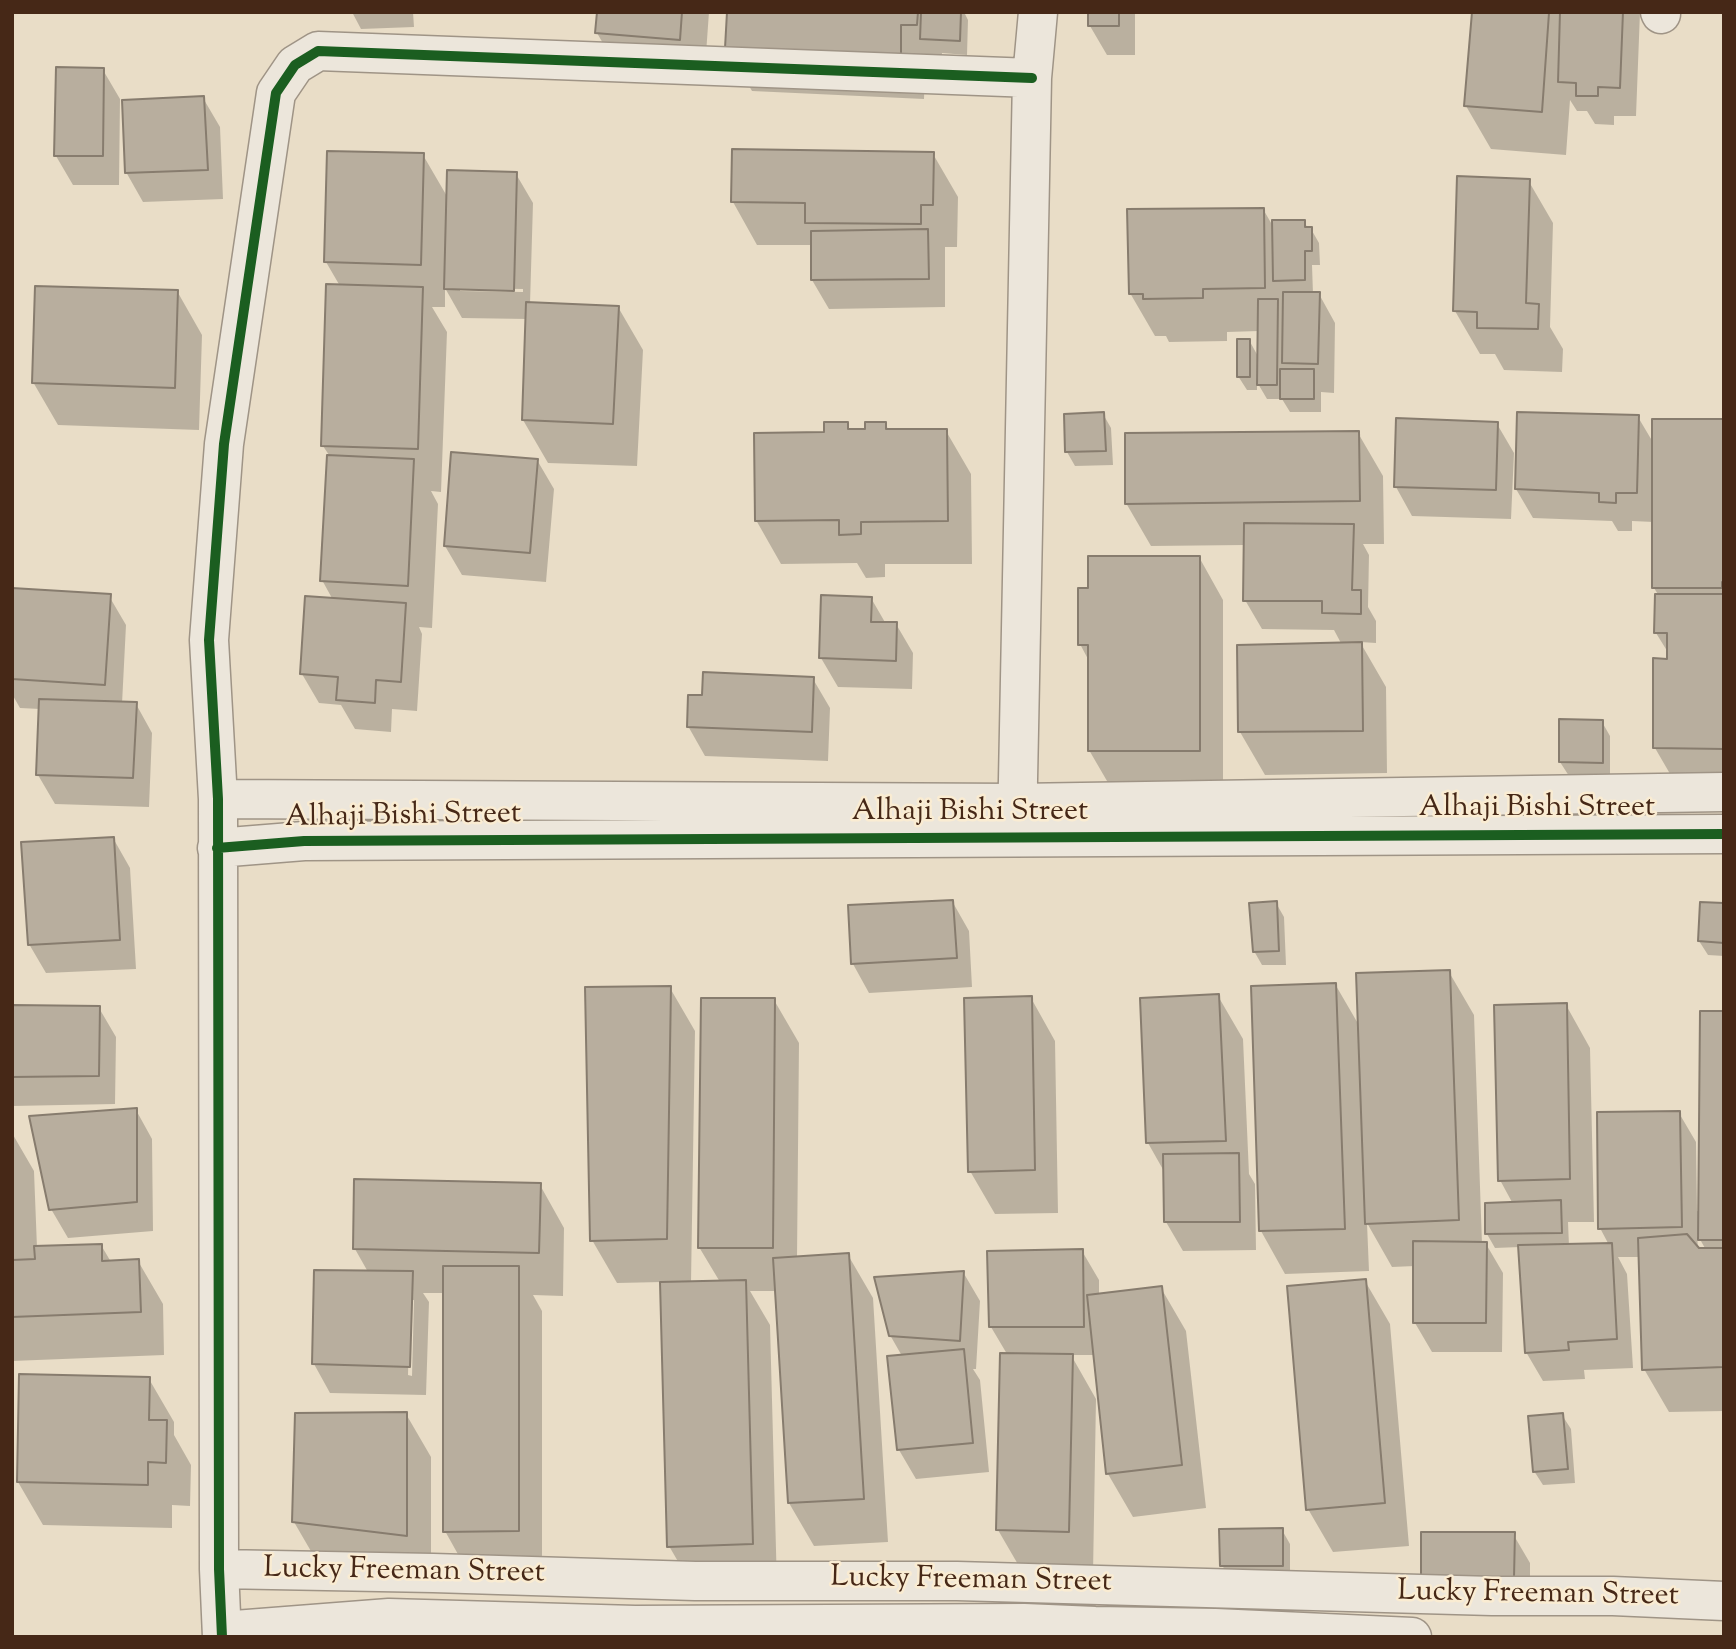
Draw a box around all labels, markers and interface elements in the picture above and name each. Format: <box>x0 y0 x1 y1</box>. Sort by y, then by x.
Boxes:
street label: Alhaji Bishi Street <box>1419 792 1655 828</box>
street label: Alhaji Bishi Street <box>852 796 1088 832</box>
street label: Alhaji Bishi Street <box>285 798 521 838</box>
street label: Lucky Freeman Street <box>263 1553 545 1593</box>
street label: Lucky Freeman Street <box>830 1562 1112 1602</box>
street label: Lucky Freeman Street <box>1397 1576 1679 1616</box>

